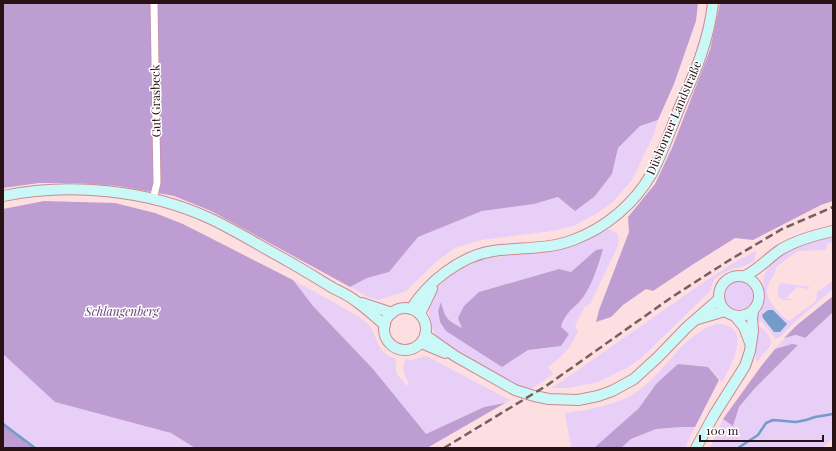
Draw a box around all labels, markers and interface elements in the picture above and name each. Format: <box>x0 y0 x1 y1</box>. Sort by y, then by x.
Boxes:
street label: Düshorner Landstraße <box>642 58 704 177</box>
street label: Gut Grasbeck <box>146 64 164 138</box>
park label: Schlangenberg <box>84 303 161 319</box>
scale bar <box>700 417 823 443</box>
text: 100 m <box>706 422 739 438</box>

